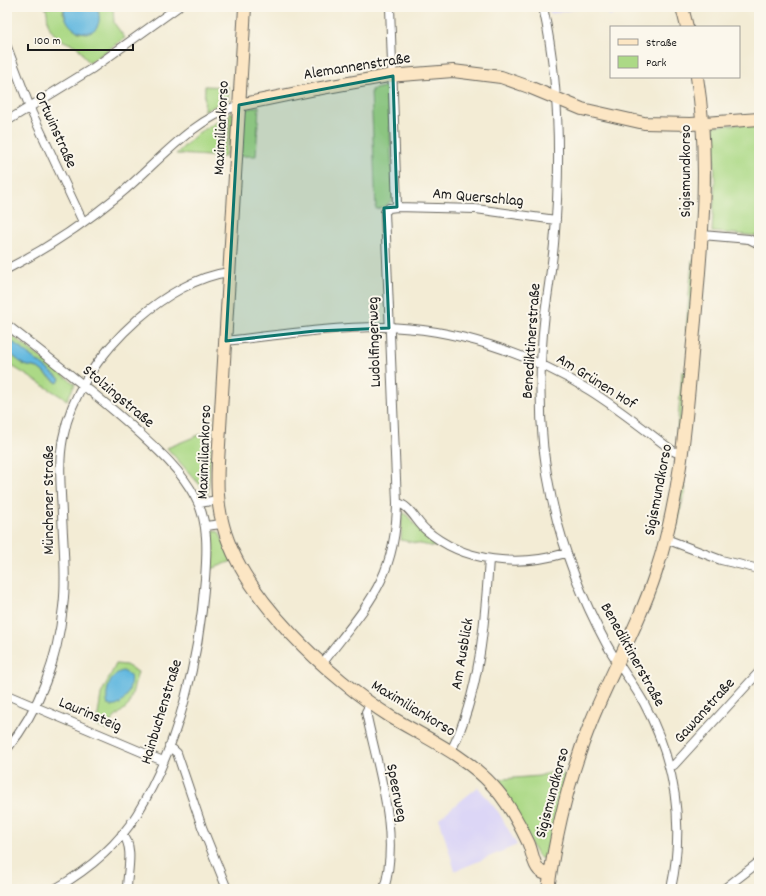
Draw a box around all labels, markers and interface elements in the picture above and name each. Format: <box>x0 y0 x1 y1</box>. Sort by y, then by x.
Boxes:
scale bar <box>28 26 133 52</box>
legend <box>610 26 740 78</box>
text: 100 m <box>34 33 61 50</box>
text: Straße <box>646 35 677 52</box>
street label: Alemannenstraße <box>302 47 412 87</box>
text: Park <box>646 55 667 72</box>
street label: Maximiliankorso <box>208 80 236 176</box>
street label: Ortwinstraße <box>28 88 82 172</box>
street label: Sigismundkorso <box>675 125 698 217</box>
street label: Am Querschlag <box>431 183 525 213</box>
street label: Benediktinerstraße <box>516 282 548 400</box>
street label: Ludolfingerweg <box>362 296 388 388</box>
street label: Am Grünen Hof <box>551 348 641 416</box>
street label: Stolzingstraße <box>77 360 159 434</box>
street label: Maximiliankorso <box>192 404 218 500</box>
street label: Sigismundkorso <box>639 442 679 538</box>
street label: Münchener Straße <box>38 445 61 555</box>
street label: Benediktinerstraße <box>594 599 670 711</box>
street label: Am Ausblick <box>445 616 481 692</box>
street label: Hainbuchenstraße <box>135 657 189 767</box>
street label: Gawanstraße <box>669 673 741 749</box>
street label: Maximiliankorso <box>366 675 460 743</box>
street label: Laurinsteig <box>55 691 125 739</box>
street label: Sigismundkorso <box>530 745 576 841</box>
street label: Speerweg <box>379 762 413 824</box>

